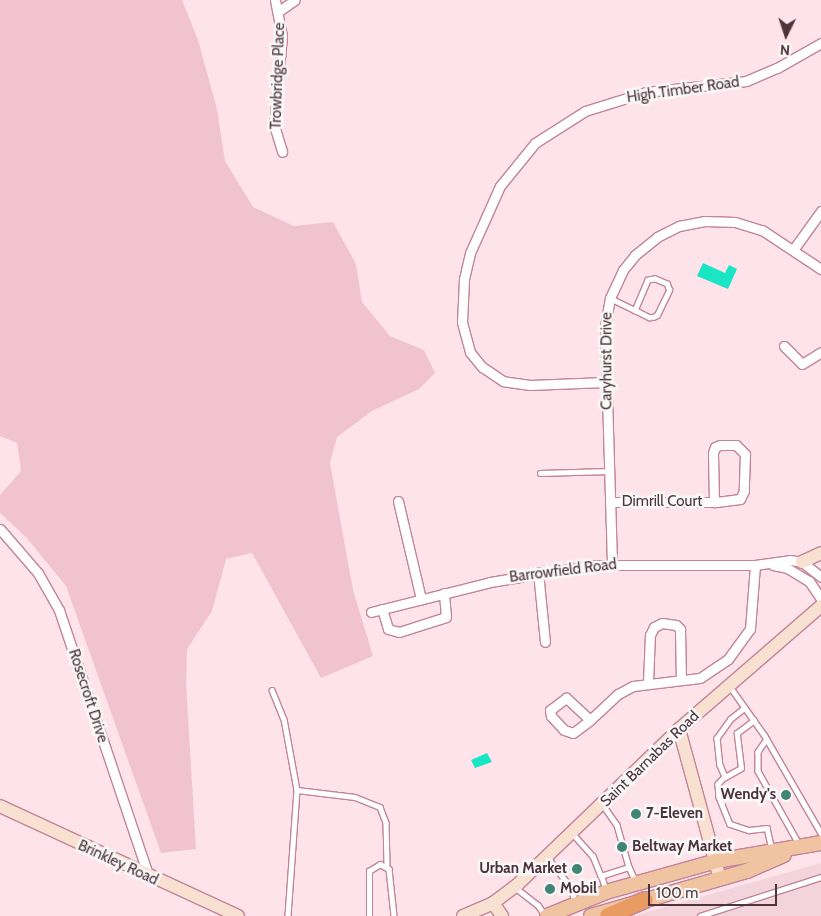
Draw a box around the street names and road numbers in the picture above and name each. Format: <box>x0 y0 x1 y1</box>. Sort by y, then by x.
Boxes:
street label: Trowbridge Place <box>267 22 289 130</box>
street label: High Timber Road <box>626 73 740 107</box>
street label: Caryhurst Drive <box>598 312 616 410</box>
street label: Dimrill Court <box>622 493 702 511</box>
street label: Barrowfield Road <box>508 555 618 587</box>
street label: Rosecroft Drive <box>64 647 112 745</box>
street label: Saint Barnabas Road <box>597 707 703 811</box>
street label: Brinkley Road <box>75 837 161 889</box>

